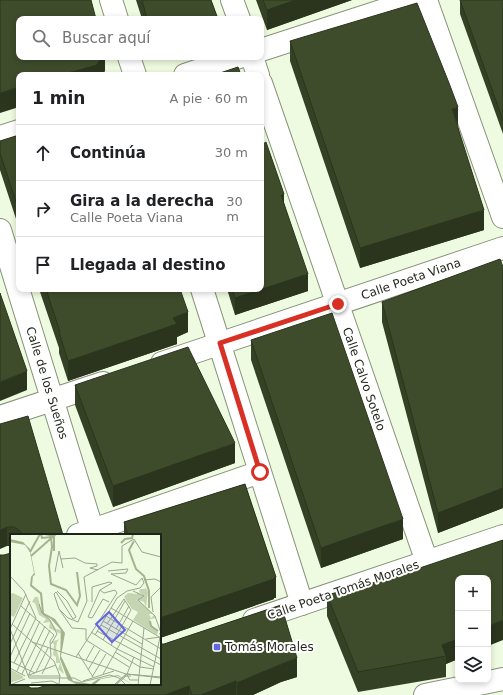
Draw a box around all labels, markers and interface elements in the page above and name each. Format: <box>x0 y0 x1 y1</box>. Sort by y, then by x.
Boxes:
search box <box>16 16 264 60</box>
icon: search <box>30 27 52 49</box>
text: Buscar aquí <box>62 29 150 47</box>
text: 1 min <box>32 88 85 108</box>
text: A pie · 60 m <box>169 91 248 106</box>
icon: ahead <box>32 142 54 164</box>
text: Continúa <box>70 144 146 162</box>
text: 30 m <box>215 145 248 160</box>
text: Gira a la derecha <box>70 192 214 210</box>
text: 30 m <box>226 194 243 224</box>
icon: right <box>32 198 54 220</box>
text: Calle Poeta Viana <box>70 210 183 225</box>
icon: arrive <box>32 254 54 276</box>
street label: Calle Poeta Viana <box>359 255 463 303</box>
text: Llegada al destino <box>70 256 225 274</box>
route end <box>329 295 347 313</box>
street label: Calle de los Sueños <box>23 325 71 441</box>
street label: Calle Calvo Sotelo <box>340 325 388 433</box>
route start <box>251 463 269 481</box>
inset map <box>10 534 161 685</box>
street label: Calle Poeta Tomás Morales <box>265 557 421 623</box>
map controls <box>455 575 491 683</box>
button: + <box>455 575 491 611</box>
button: − <box>455 611 491 647</box>
place label: Tomás Morales <box>224 640 314 654</box>
marker: Tomás Morales <box>212 642 222 652</box>
button: layers <box>455 647 491 683</box>

